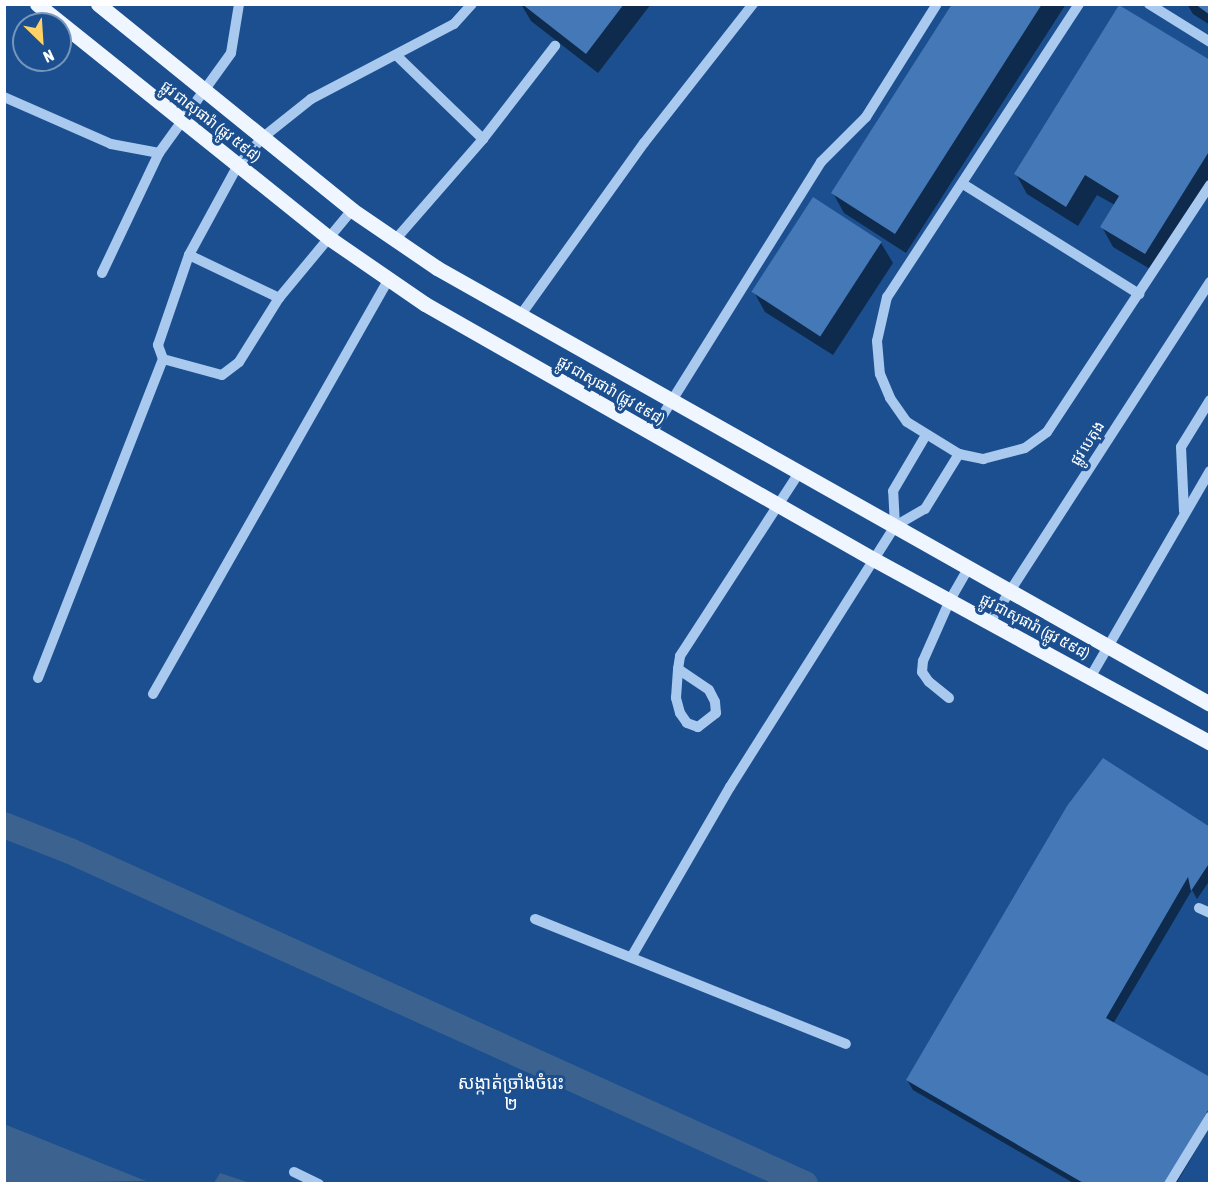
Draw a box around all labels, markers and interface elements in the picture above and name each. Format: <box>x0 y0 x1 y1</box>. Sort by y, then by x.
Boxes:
north arrow <box>12 12 72 72</box>
text: N <box>41 46 57 67</box>
street label: ផ្លូវ ជាសុផារ៉ា (ផ្លូវ ៥៩៨) <box>158 76 264 166</box>
street label: ផ្លូវ ជាសុផារ៉ា (ផ្លូវ ៥៩៨) <box>554 352 668 428</box>
street label: ផ្លូវ បេតុង <box>1066 417 1108 469</box>
street label: ផ្លូវ ជាសុផារ៉ា (ផ្លូវ ៥៩៨) <box>977 590 1093 662</box>
district label: សង្កាត់ច្រាំងចំរេះ ២ <box>458 1073 564 1116</box>

